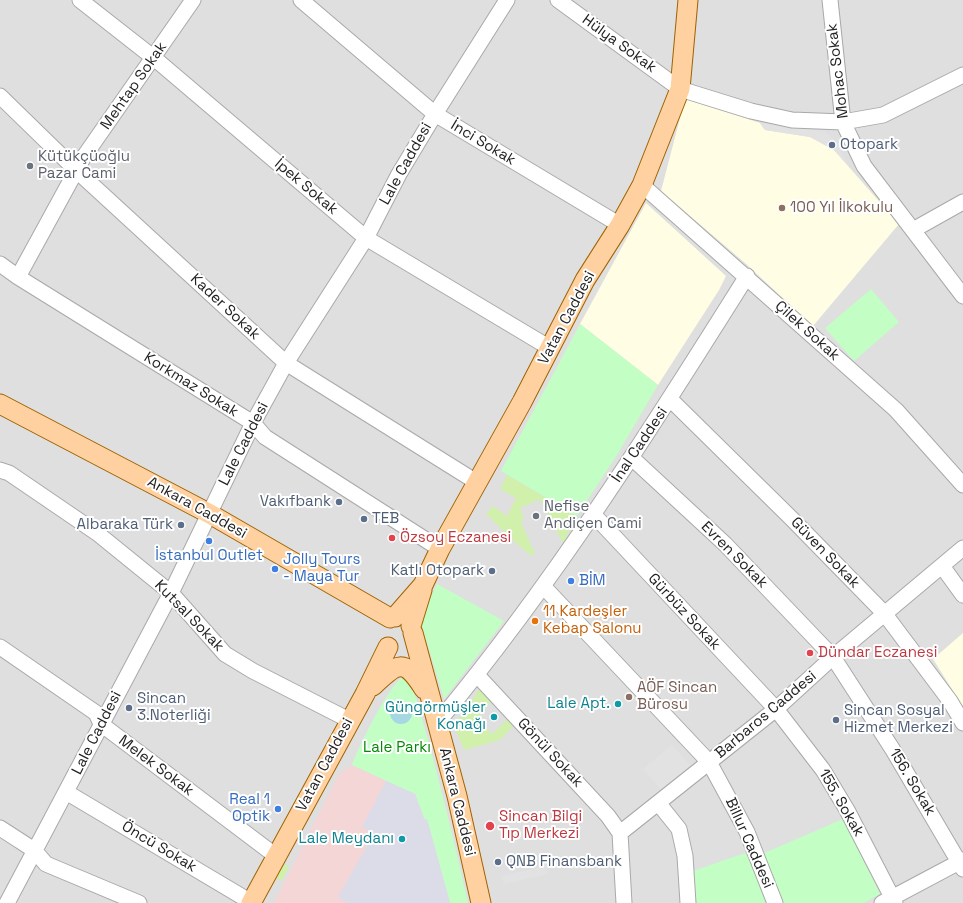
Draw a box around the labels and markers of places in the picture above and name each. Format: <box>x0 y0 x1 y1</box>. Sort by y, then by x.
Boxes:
place label: Otopark <box>840 136 898 154</box>
marker: Otopark <box>827 140 837 150</box>
place label: Kütükçüoğlu Pazar Cami <box>38 148 130 183</box>
marker: Kütükçüoğlu Pazar Cami <box>25 161 35 171</box>
place label: 100 Yıl İlkokulu <box>790 199 893 217</box>
marker: 100 Yıl İlkokulu <box>777 203 787 213</box>
place label: Vakıfbank <box>260 493 331 511</box>
marker: Vakıfbank <box>334 497 344 507</box>
place label: Nefise Andiçen Cami <box>544 498 642 533</box>
place label: TEB <box>372 510 399 528</box>
marker: Nefise Andiçen Cami <box>531 511 541 521</box>
marker: TEB <box>359 514 369 524</box>
place label: Albaraka Türk <box>77 516 173 534</box>
marker: Albaraka Türk <box>176 520 186 530</box>
place label: Özsoy Eczanesi <box>400 529 511 547</box>
marker: Özsoy Eczanesi <box>387 533 397 543</box>
marker: İstanbul Outlet <box>204 536 214 546</box>
place label: İstanbul Outlet <box>155 547 263 565</box>
place label: Jolly Tours - Maya Tur <box>283 551 360 586</box>
place label: Katlı Otopark <box>391 562 484 580</box>
marker: Jolly Tours - Maya Tur <box>270 564 280 574</box>
marker: Katlı Otopark <box>487 566 497 576</box>
place label: BİM <box>579 572 606 590</box>
marker: BİM <box>566 576 576 586</box>
place label: 11 Kardeşler Kebap Salonu <box>543 603 642 638</box>
marker: 11 Kardeşler Kebap Salonu <box>530 616 540 626</box>
place label: Dündar Eczanesi <box>818 644 937 662</box>
marker: Dündar Eczanesi <box>805 648 815 658</box>
place label: AÖF Sincan Bürosu <box>637 679 717 714</box>
place label: Sincan 3.Noterliği <box>137 690 211 725</box>
marker: AÖF Sincan Bürosu <box>624 692 634 702</box>
place label: Lale Apt. <box>547 695 610 713</box>
place label: Güngörmüşler Konağı <box>385 699 486 734</box>
marker: Lale Apt. <box>613 699 623 709</box>
place label: Sincan Sosyal Hizmet Merkezi <box>844 702 953 737</box>
marker: Sincan 3.Noterliği <box>124 703 134 713</box>
marker: Güngörmüşler Konağı <box>489 712 499 722</box>
marker: Sincan Sosyal Hizmet Merkezi <box>831 715 841 725</box>
place label: Real 1 Optik <box>229 791 270 826</box>
marker: Real 1 Optik <box>273 804 283 814</box>
place label: Sincan Bilgi Tıp Merkezi <box>499 808 582 843</box>
marker: Sincan Bilgi Tıp Merkezi <box>484 820 496 832</box>
place label: Lale Meydanı <box>299 830 394 848</box>
marker: Lale Meydanı <box>397 834 407 844</box>
place label: QNB Finansbank <box>506 853 622 871</box>
marker: QNB Finansbank <box>493 857 503 867</box>

